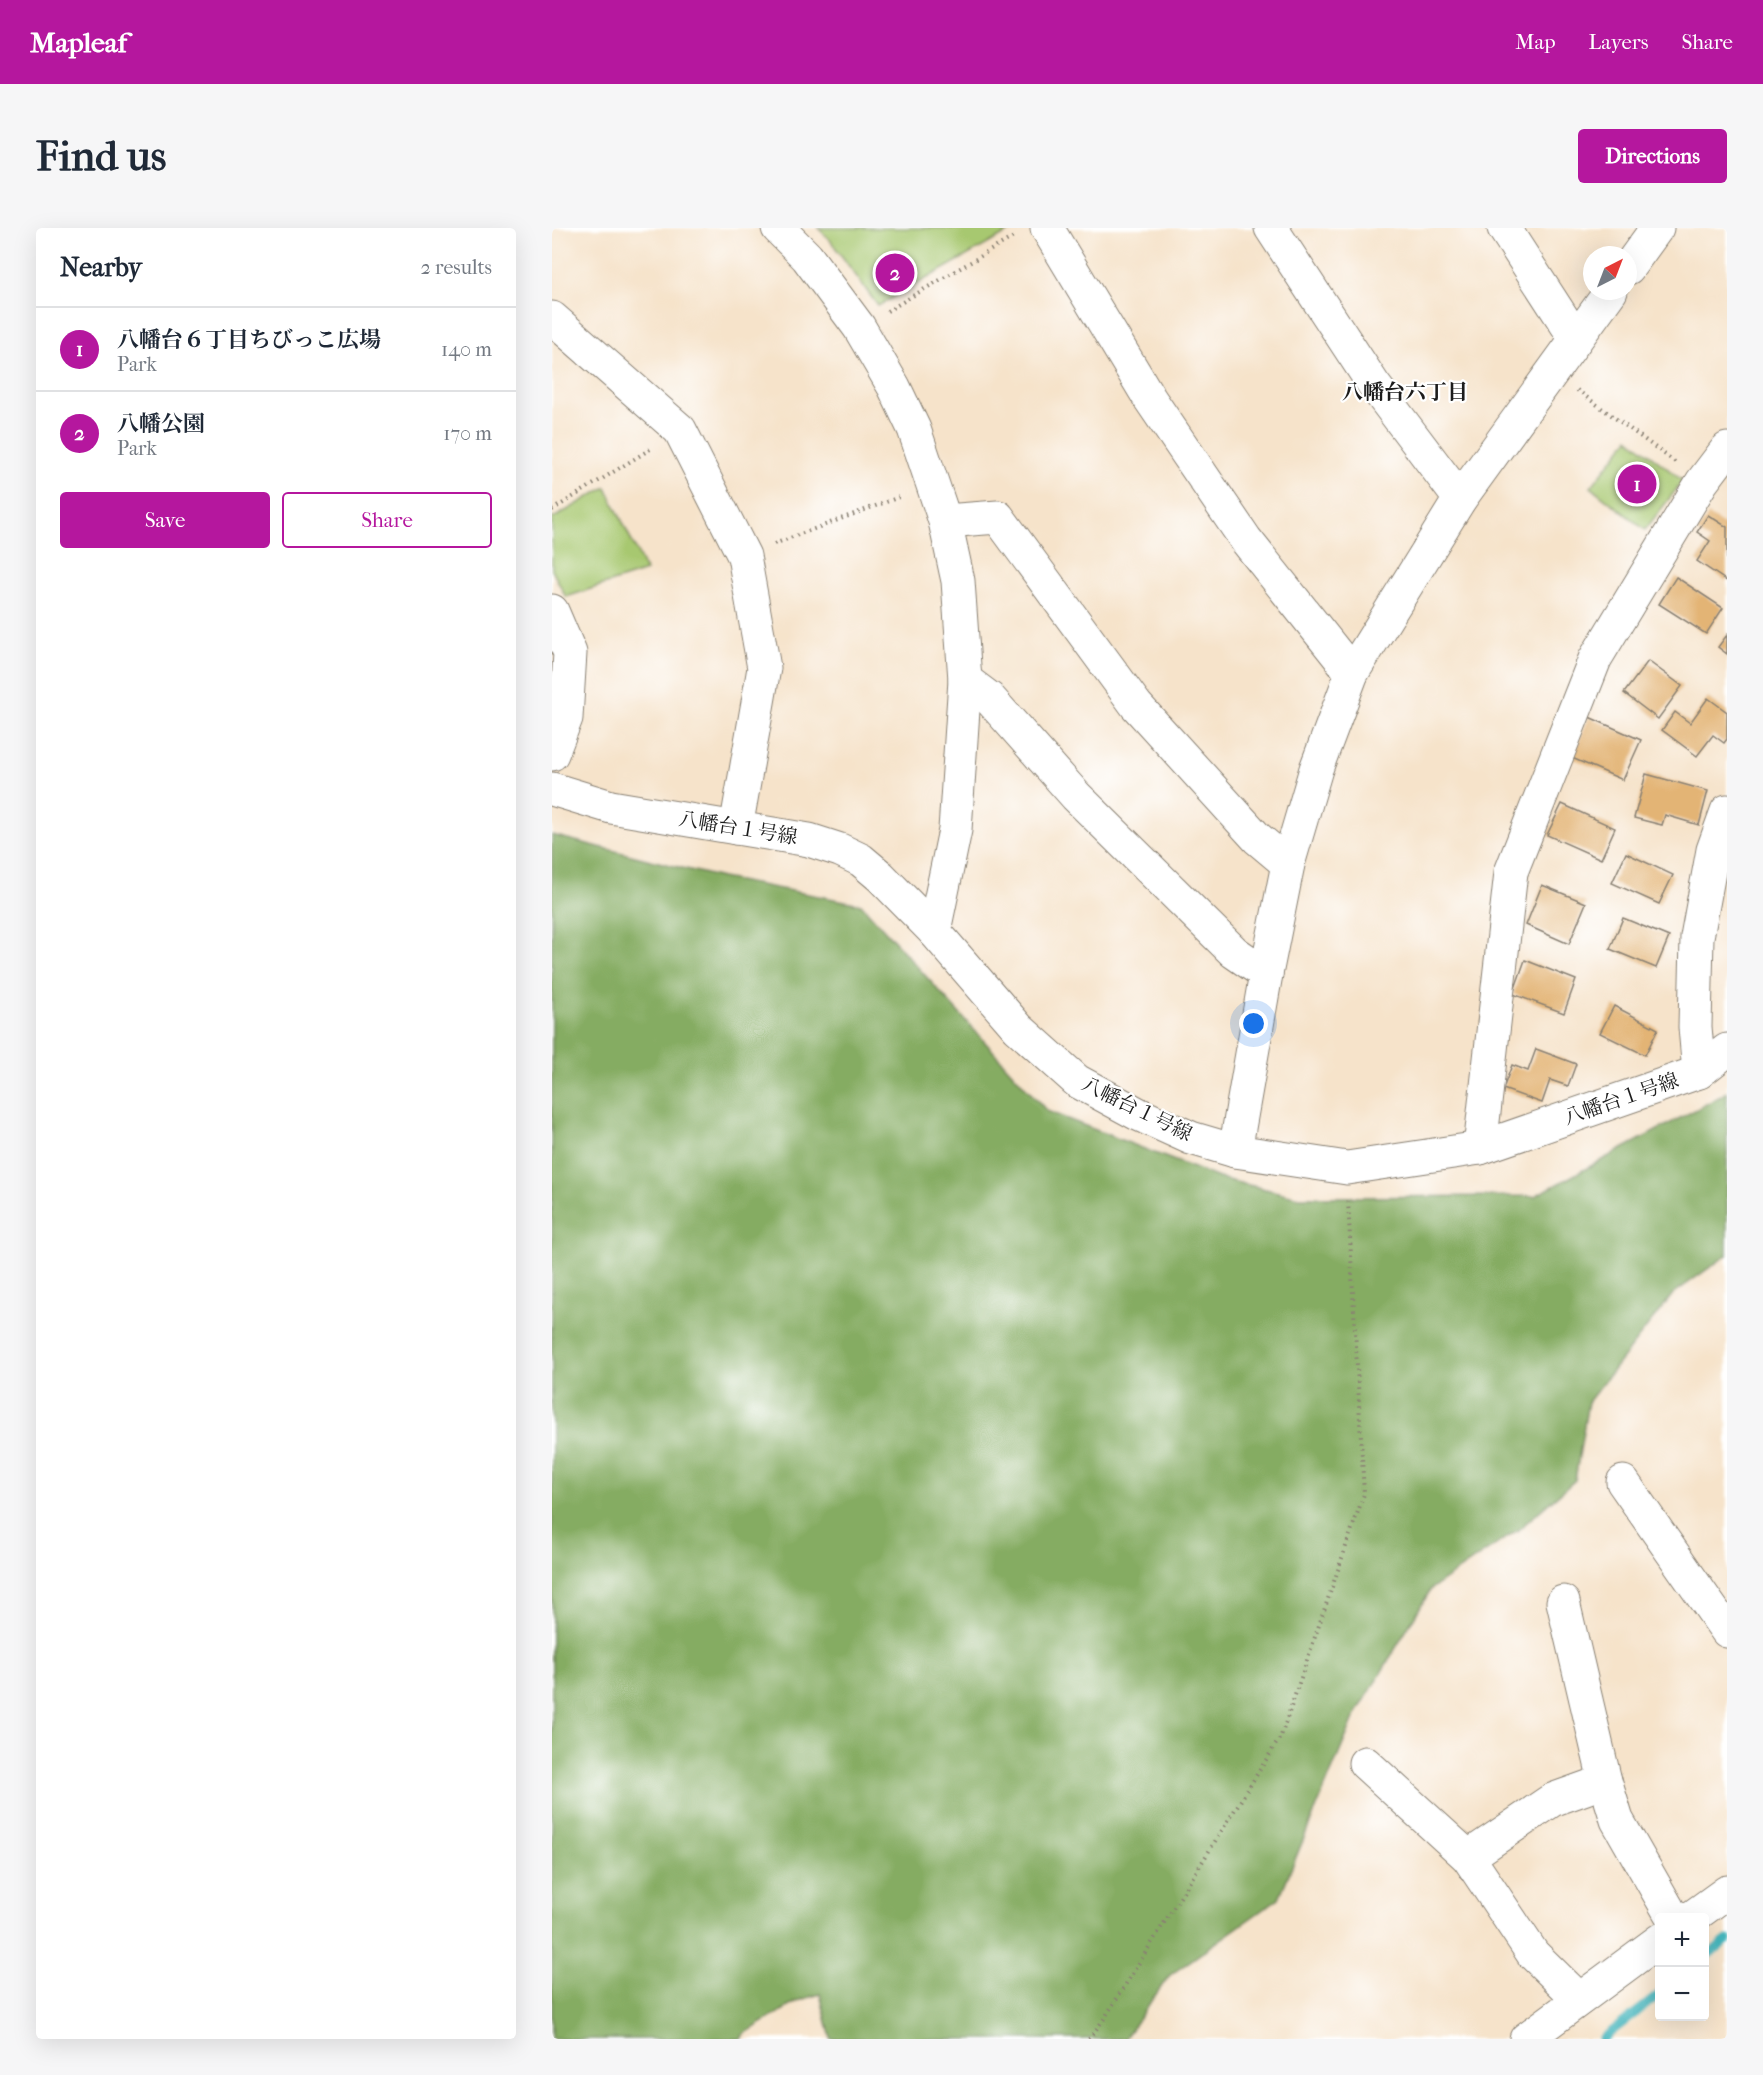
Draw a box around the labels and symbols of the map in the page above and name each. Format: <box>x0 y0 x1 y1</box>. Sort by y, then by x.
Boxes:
north arrow <box>1583 246 1637 300</box>
pin: 2 <box>876 250 914 296</box>
district label: 八幡台六丁目 <box>1342 380 1468 404</box>
pin: 1 <box>1618 462 1656 506</box>
street label: 八幡台１号線 <box>677 807 799 849</box>
your location <box>1239 1009 1268 1038</box>
street label: 八幡台１号線 <box>1561 1069 1681 1129</box>
street label: 八幡台１号線 <box>1078 1072 1196 1146</box>

